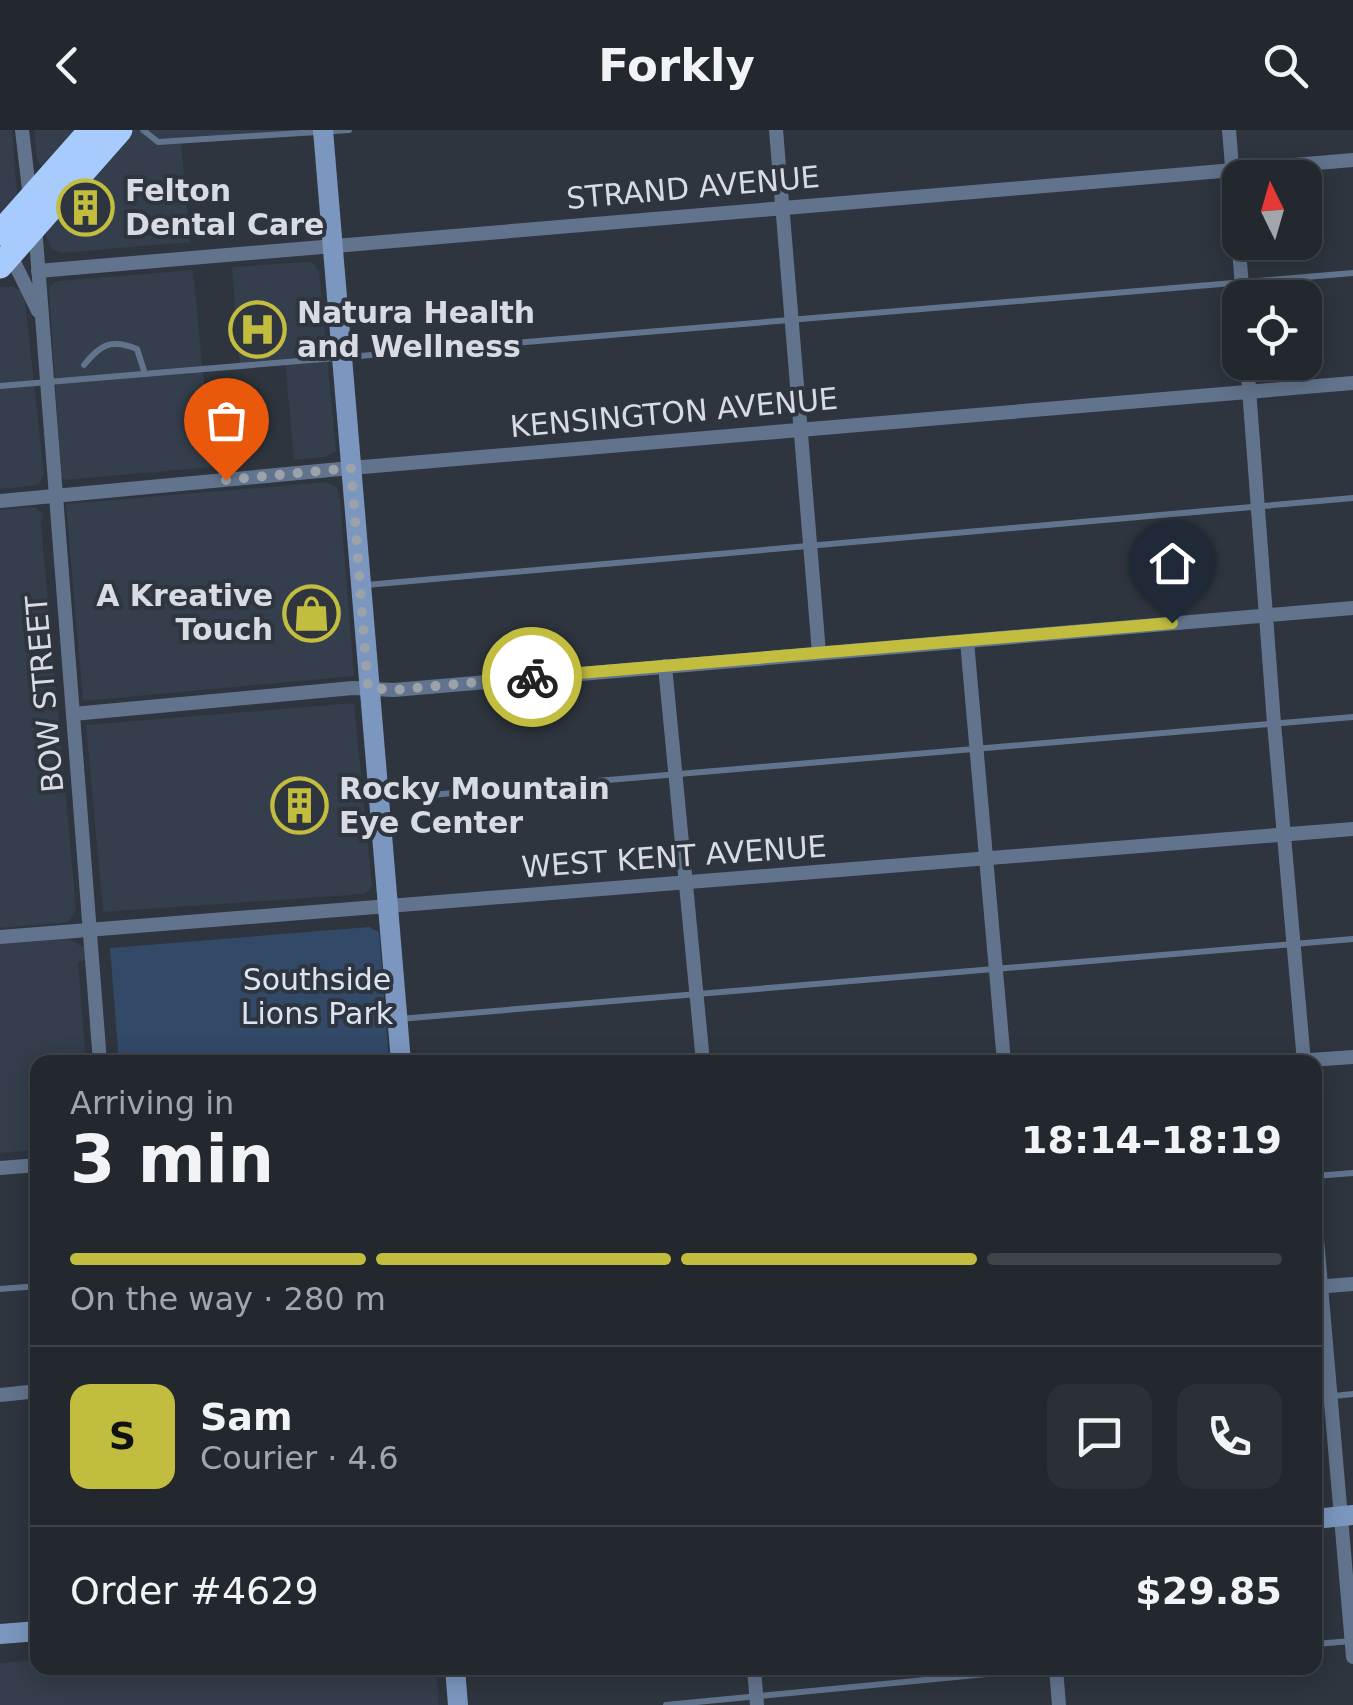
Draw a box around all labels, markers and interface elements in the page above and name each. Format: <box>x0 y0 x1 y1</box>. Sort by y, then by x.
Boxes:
icon: back <box>40 38 95 93</box>
icon: search <box>1258 38 1313 93</box>
text: Forkly <box>598 39 755 92</box>
street label: STRAND AVENUE <box>565 159 821 216</box>
north arrow <box>1222 160 1322 260</box>
map controls <box>1222 160 1322 380</box>
place label: Felton Dental Care <box>125 173 324 242</box>
building icon: Felton Dental Care <box>56 178 116 238</box>
button: locate <box>1222 280 1322 380</box>
place label: Natura Health and Wellness <box>297 295 535 364</box>
hospital icon: Natura Health and Wellness <box>228 300 288 360</box>
pin <box>184 378 269 481</box>
street label: KENSINGTON AVENUE <box>509 381 839 444</box>
icon: bag <box>199 393 254 448</box>
pin <box>1130 521 1215 624</box>
icon: home <box>1145 536 1200 591</box>
place label: A Kreative Touch <box>96 578 273 647</box>
shop icon: A Kreative Touch <box>282 583 342 643</box>
street label: BOW STREET <box>18 594 71 794</box>
courier <box>482 627 582 727</box>
icon: bike <box>505 650 560 705</box>
place label: Rocky Mountain Eye Center <box>339 771 610 840</box>
building icon: Rocky Mountain Eye Center <box>270 776 330 836</box>
street label: WEST KENT AVENUE <box>520 828 828 885</box>
park label: Southside Lions Park <box>241 962 394 1031</box>
text: Arriving in <box>70 1084 234 1122</box>
text: 18:14–18:19 <box>1021 1118 1282 1162</box>
text: 3 min <box>70 1122 274 1197</box>
text: On the way · 280 m <box>70 1280 386 1318</box>
button: chat <box>1047 1384 1152 1489</box>
button: phone <box>1177 1384 1282 1489</box>
text: Sam <box>200 1395 293 1439</box>
text: S <box>109 1414 136 1458</box>
text: Courier · 4.6 <box>200 1439 399 1477</box>
text: Order #4629 <box>70 1569 319 1613</box>
text: $29.85 <box>1135 1569 1282 1613</box>

